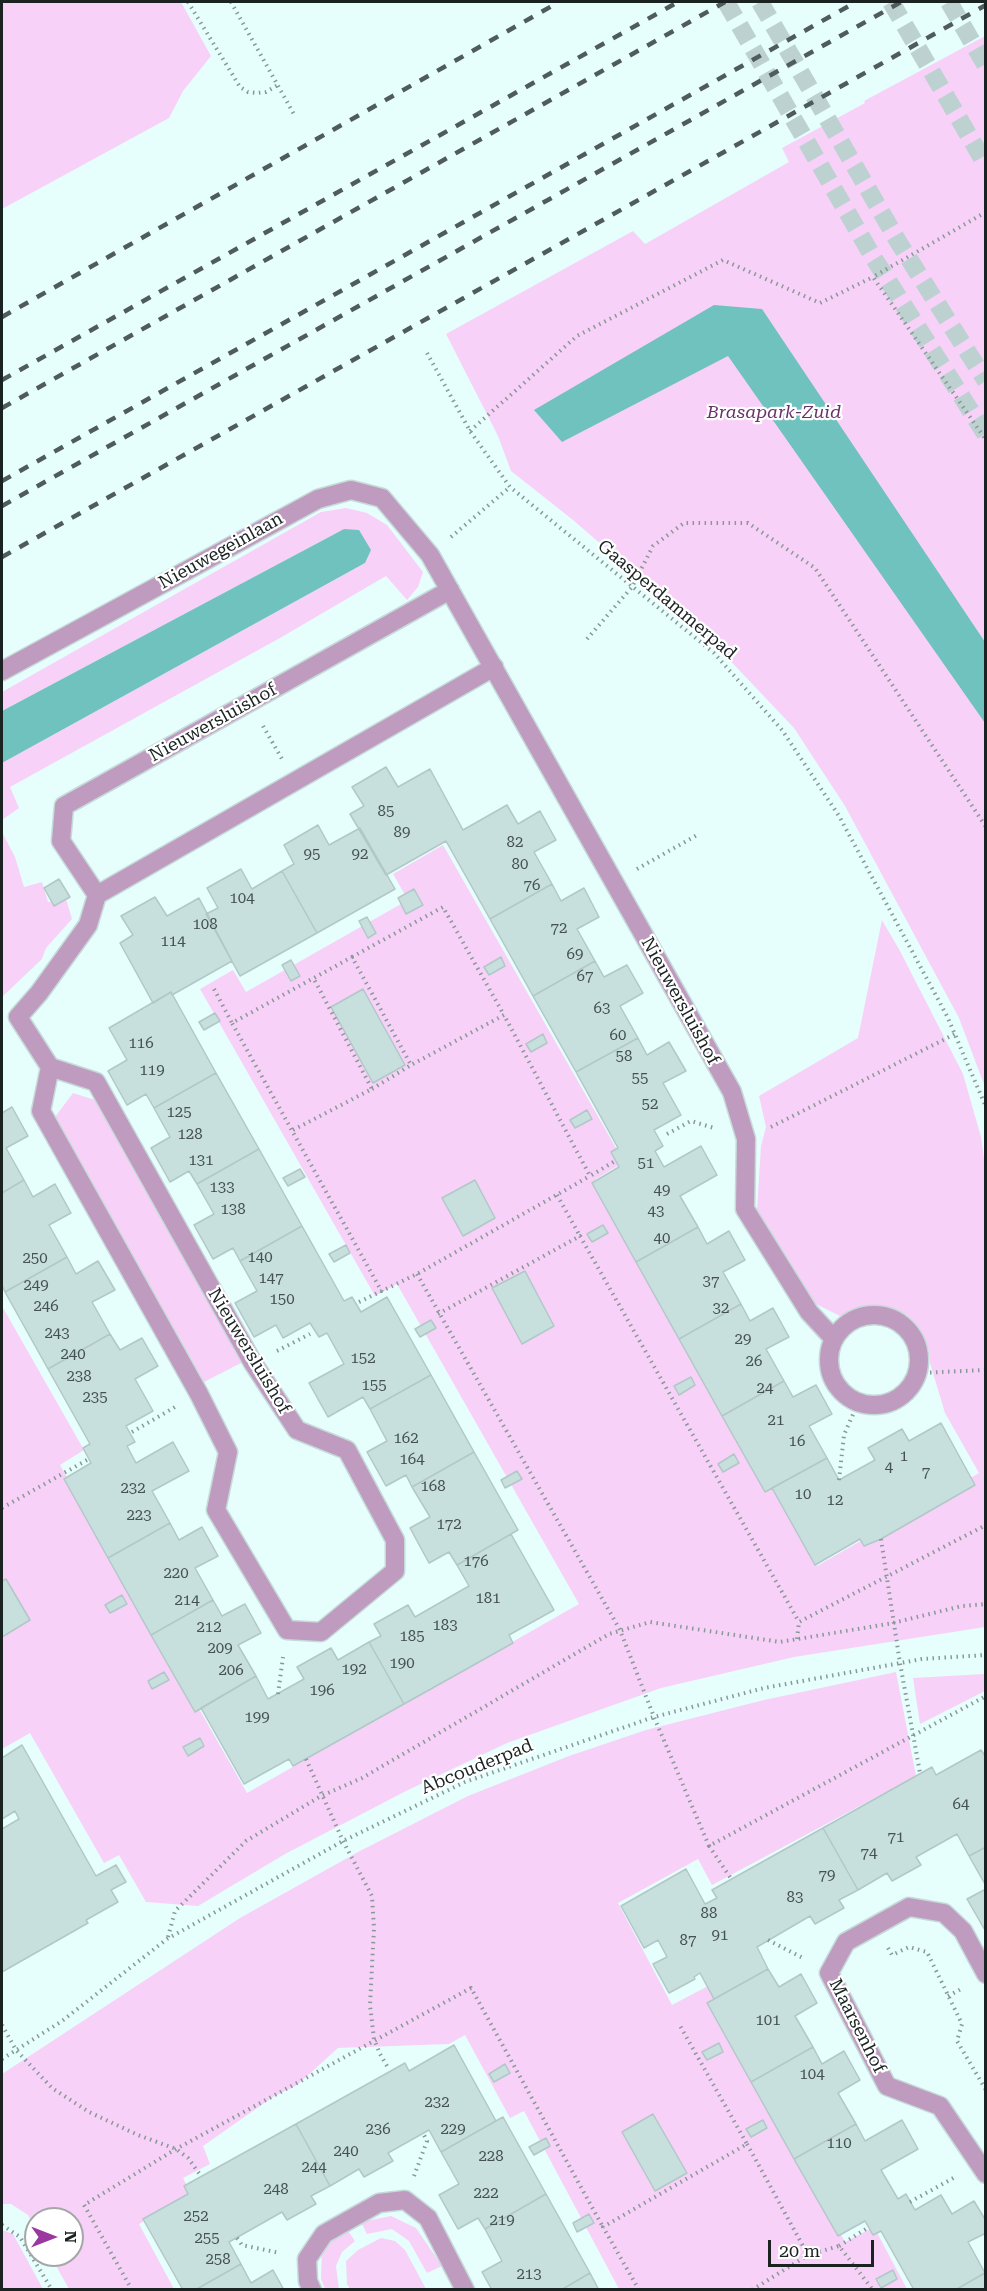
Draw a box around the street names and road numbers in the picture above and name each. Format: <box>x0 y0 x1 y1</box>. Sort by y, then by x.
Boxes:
street label: Nieuwegeinlaan <box>155 508 287 594</box>
street label: Gaasperdammerpad <box>593 535 741 665</box>
street label: Nieuwersluishof <box>146 679 280 767</box>
street label: Nieuwersluishof <box>636 934 724 1068</box>
street label: Nieuwersluishof <box>203 1284 295 1418</box>
street label: Abcouderpad <box>418 1735 536 1799</box>
street label: Maarsenhof <box>824 1975 890 2077</box>

